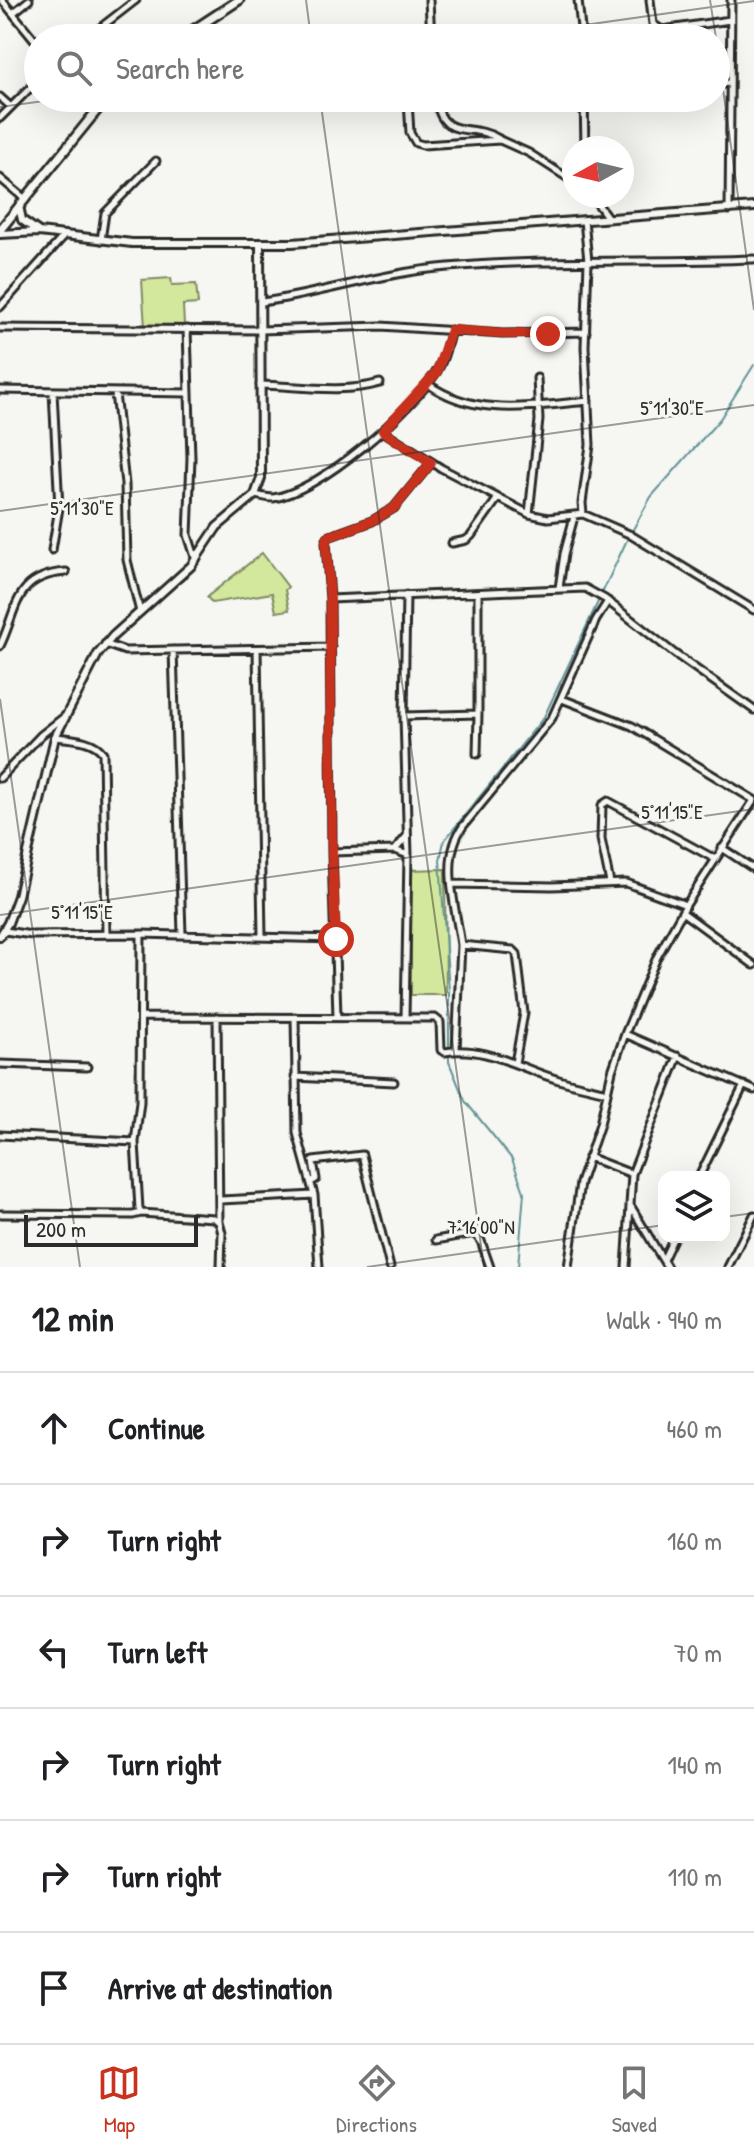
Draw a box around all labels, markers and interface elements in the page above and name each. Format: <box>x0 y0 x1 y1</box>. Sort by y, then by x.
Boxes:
search box <box>24 24 730 112</box>
icon: search <box>52 46 96 90</box>
text: Search here <box>116 48 244 88</box>
north arrow <box>562 136 634 208</box>
route end <box>530 316 566 352</box>
text: 5°11'30"E <box>640 394 704 421</box>
text: 5°11'30"E <box>50 494 114 521</box>
text: 5°11'15"E <box>641 798 703 825</box>
text: 5°11'15"E <box>51 898 113 925</box>
route start <box>318 921 354 957</box>
map controls <box>658 1171 730 1243</box>
button: layers <box>658 1171 730 1243</box>
scale bar <box>24 1211 198 1247</box>
text: 7°16'00"N <box>447 1213 515 1240</box>
text: 200 m <box>36 1214 86 1244</box>
text: 12 min <box>32 1296 114 1342</box>
text: Walk · 940 m <box>606 1302 722 1337</box>
icon: ahead <box>32 1406 76 1450</box>
text: Continue <box>108 1408 205 1448</box>
text: 460 m <box>667 1411 722 1446</box>
icon: right <box>32 1518 76 1562</box>
text: Turn right <box>108 1520 221 1560</box>
text: 160 m <box>667 1523 722 1558</box>
icon: left <box>32 1630 76 1674</box>
text: Turn left <box>108 1632 207 1672</box>
text: 70 m <box>674 1635 722 1670</box>
icon: right <box>32 1742 76 1786</box>
text: Turn right <box>108 1744 221 1784</box>
text: 140 m <box>668 1747 722 1782</box>
icon: right <box>32 1854 76 1898</box>
text: Turn right <box>108 1856 221 1896</box>
text: 110 m <box>668 1859 722 1894</box>
icon: arrive <box>32 1966 76 2010</box>
text: Arrive at destination <box>108 1968 333 2008</box>
tab: Map <box>97 2061 141 2139</box>
tab: Directions <box>336 2061 417 2139</box>
tab: Saved <box>612 2061 657 2139</box>

